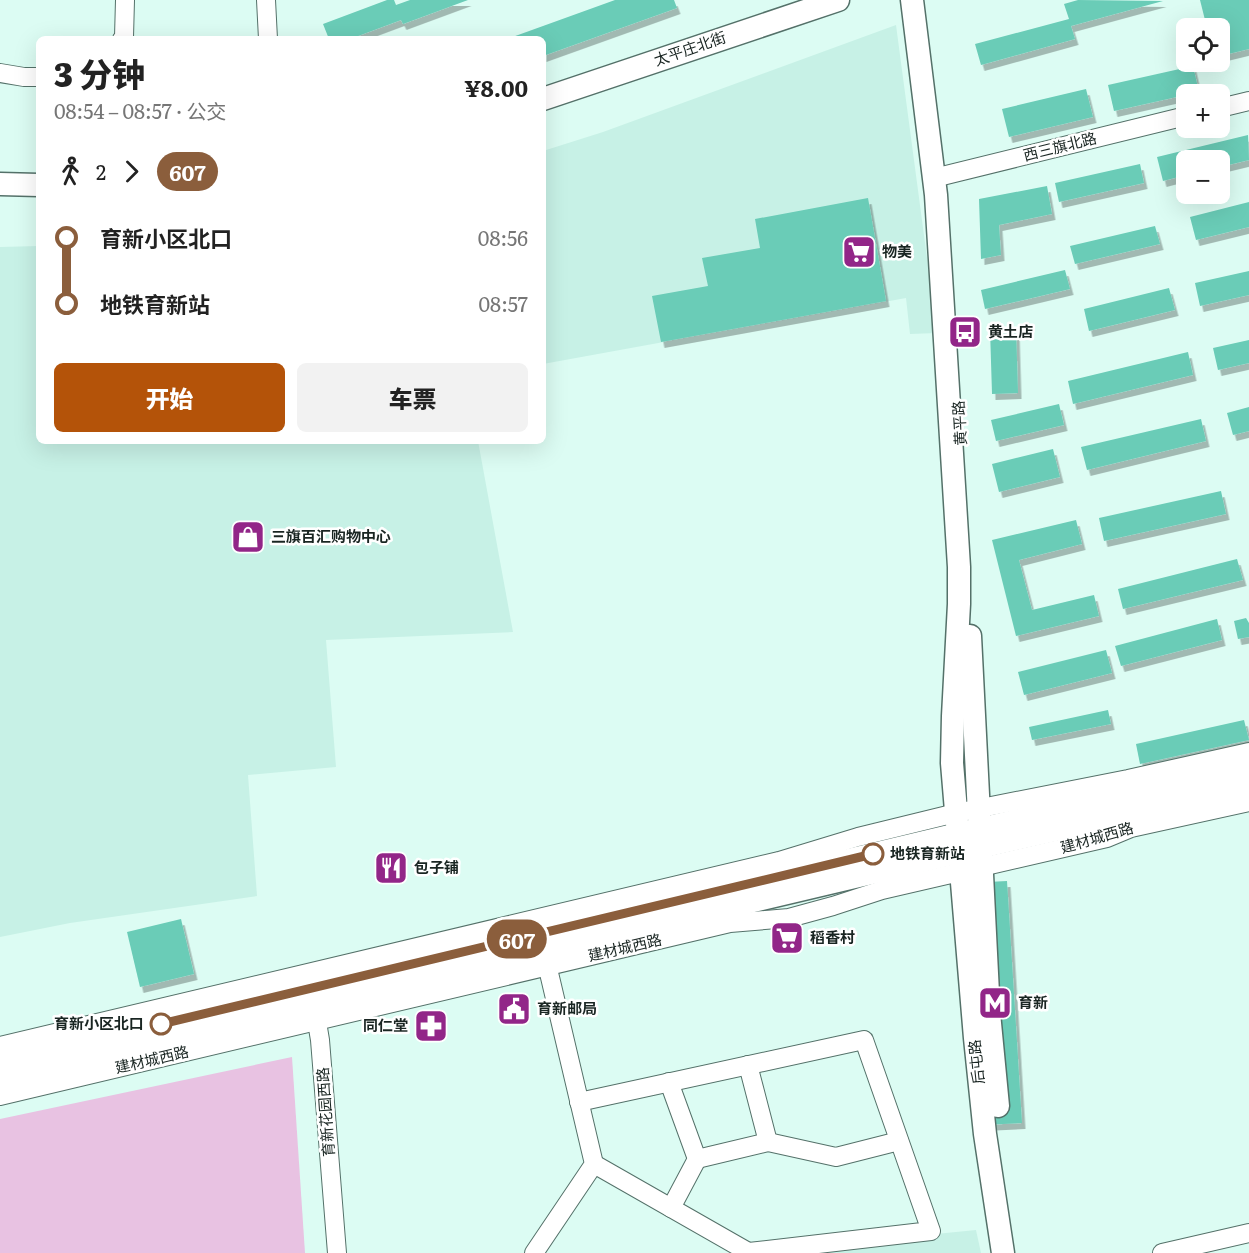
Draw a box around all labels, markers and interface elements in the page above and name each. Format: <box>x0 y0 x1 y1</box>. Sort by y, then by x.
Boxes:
map controls <box>1176 18 1230 204</box>
button: locate <box>1176 18 1230 72</box>
street label: 太平庄北街 <box>650 24 729 71</box>
text: 3 分钟 <box>54 48 145 97</box>
text: ¥8.00 <box>464 71 528 104</box>
button: + <box>1176 84 1230 138</box>
text: 08:54 – 08:57 · 公交 <box>54 95 227 125</box>
street label: 西三旗北路 <box>1020 125 1099 166</box>
button: − <box>1176 150 1230 204</box>
icon: walk <box>54 155 87 188</box>
icon: forward <box>115 155 148 188</box>
text: 2 <box>96 156 106 186</box>
text: 607 <box>169 156 206 187</box>
text: 育新小区北口 <box>100 221 232 254</box>
text: 08:56 <box>478 222 528 252</box>
supermarket icon: 物美 <box>841 234 877 270</box>
place label: 物美 <box>882 239 912 262</box>
text: 地铁育新站 <box>100 287 210 320</box>
text: 08:57 <box>479 288 528 318</box>
bus stop icon: 黄土店 <box>947 314 983 350</box>
place label: 黄土店 <box>988 319 1033 342</box>
button: 开始 <box>54 363 285 432</box>
button: 车票 <box>297 363 528 432</box>
street label: 黄平路 <box>946 400 971 446</box>
shop icon: 三旗百汇购物中心 <box>230 519 266 555</box>
place label: 三旗百汇购物中心 <box>271 524 391 547</box>
street label: 建材城西路 <box>1057 815 1136 858</box>
place label: 地铁育新站 <box>890 841 965 864</box>
marker: 地铁育新站 <box>862 843 884 865</box>
restaurant icon: 包子铺 <box>373 850 409 886</box>
place label: 包子铺 <box>414 855 459 878</box>
line badge: 607 <box>482 920 552 958</box>
supermarket icon: 稻香村 <box>769 920 805 956</box>
text: 607 <box>499 924 535 955</box>
place label: 稻香村 <box>810 925 855 948</box>
street label: 建材城西路 <box>586 927 664 966</box>
metro station icon: 育新 <box>977 985 1013 1021</box>
place label: 育新 <box>1018 990 1048 1013</box>
public building icon: 育新邮局 <box>496 991 532 1027</box>
place label: 育新邮局 <box>537 996 597 1019</box>
pharmacy icon: 同仁堂 <box>413 1008 449 1044</box>
place label: 育新小区北口 <box>54 1011 144 1034</box>
marker: 育新小区北口 <box>150 1013 172 1035</box>
place label: 同仁堂 <box>363 1013 408 1036</box>
street label: 建材城西路 <box>113 1039 191 1078</box>
street label: 后屯路 <box>962 1039 989 1086</box>
street label: 育新花园西路 <box>310 1066 339 1158</box>

